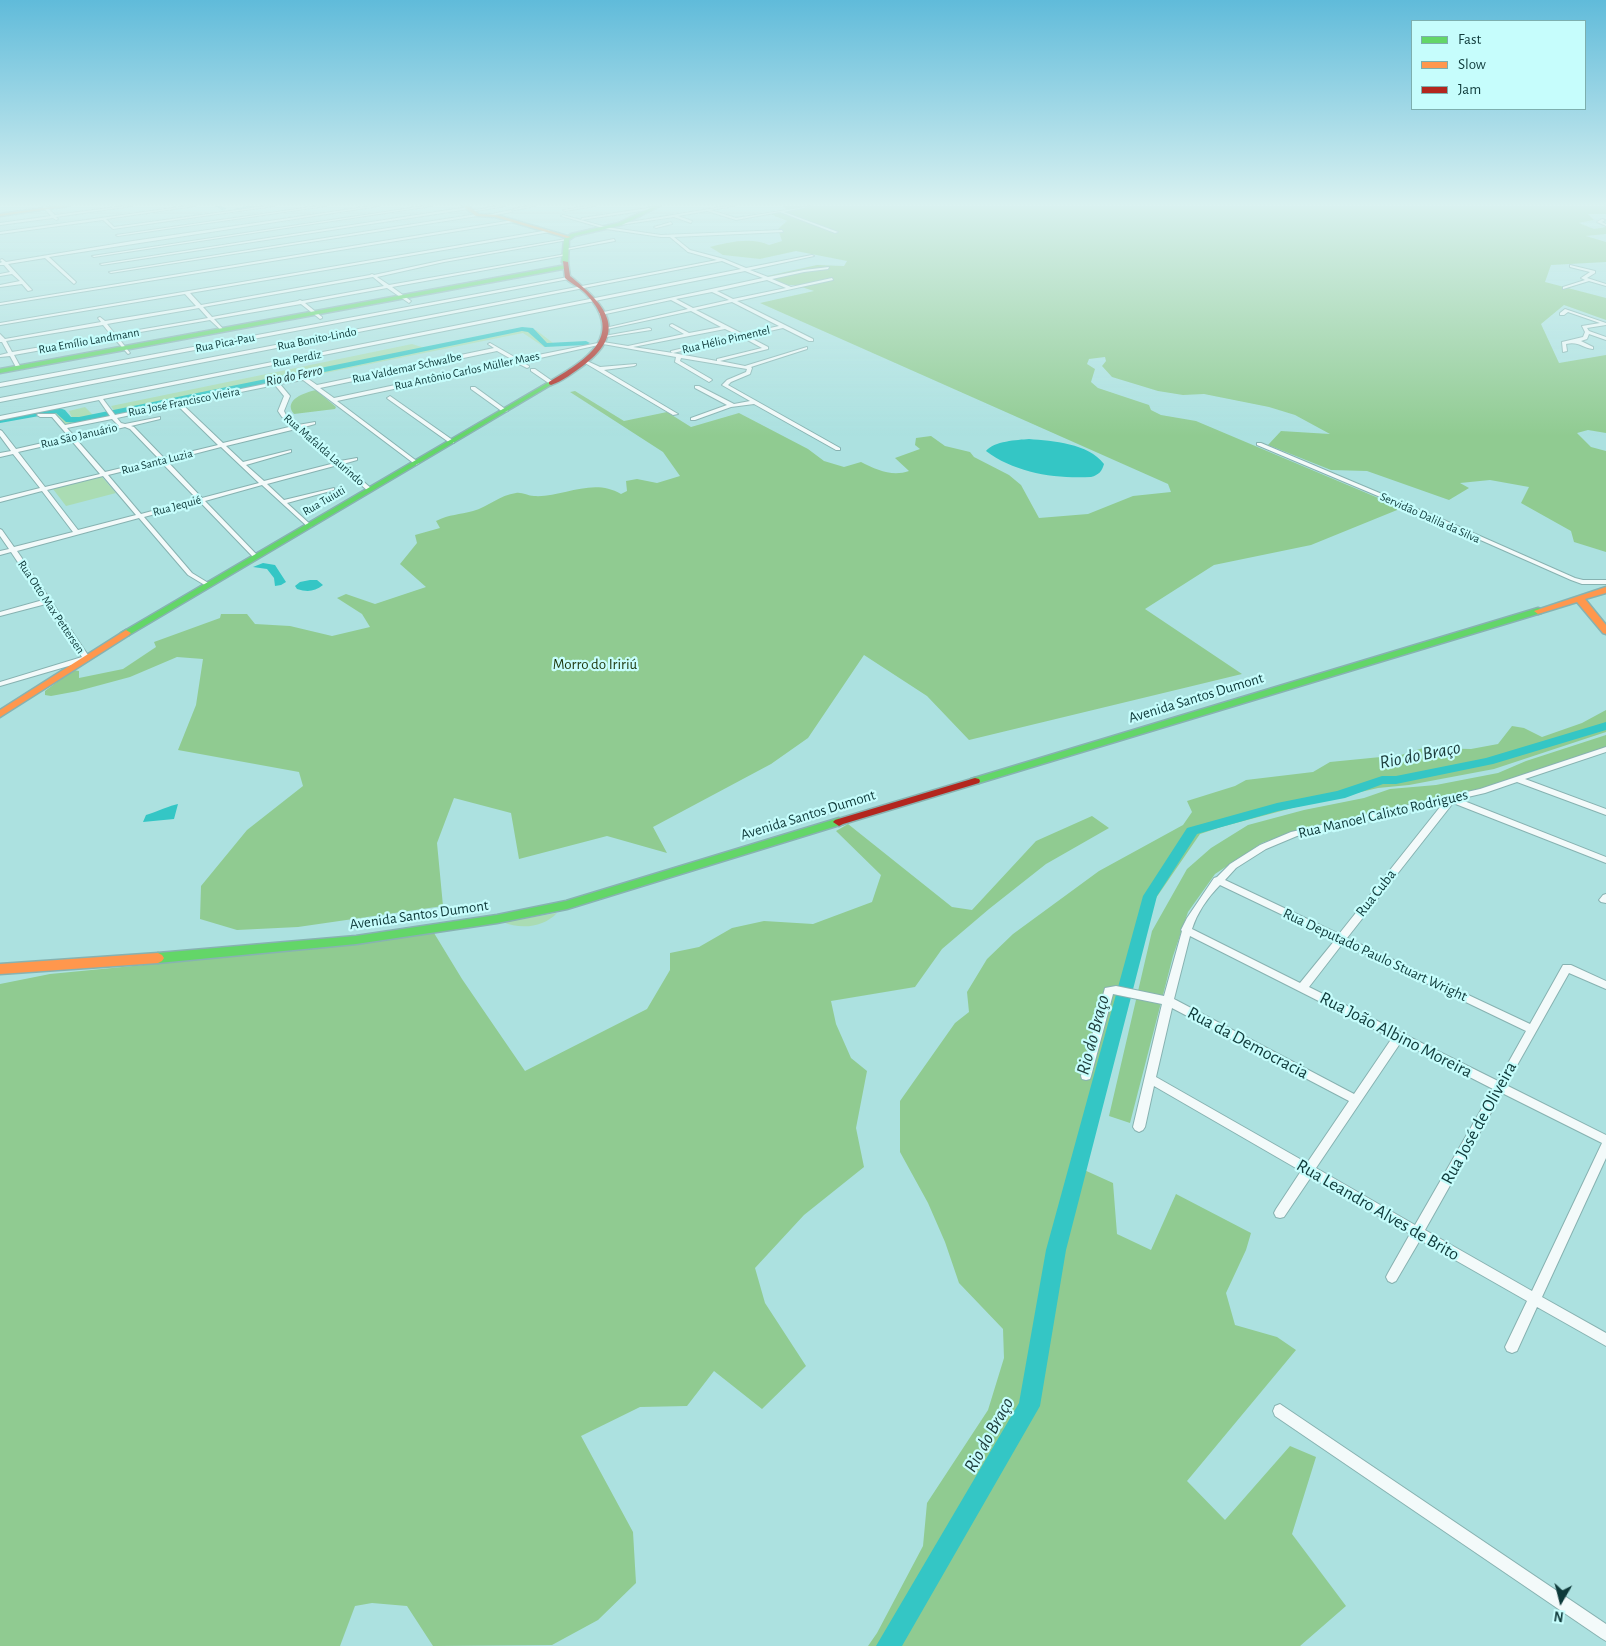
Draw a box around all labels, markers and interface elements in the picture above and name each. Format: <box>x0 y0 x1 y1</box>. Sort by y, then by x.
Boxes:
legend <box>1411 20 1586 110</box>
text: Fast <box>1458 32 1481 47</box>
text: Slow <box>1458 57 1486 72</box>
text: Jam <box>1458 82 1481 97</box>
street label: Rua Hélio Pimentel <box>681 323 771 357</box>
street label: Rua Bonito-Lindo <box>276 324 358 354</box>
street label: Rua Emílio Landmann <box>37 325 141 357</box>
street label: Rua Pica-Pau <box>194 330 256 356</box>
street label: Rua Perdiz <box>271 347 323 371</box>
street label: Rua Valdemar Schwalbe <box>351 349 463 387</box>
street label: Rua Antônio Carlos Müller Maes <box>393 349 541 393</box>
water label: Rio do Ferro <box>264 362 324 390</box>
street label: Rua José Francisco Vieira <box>127 384 241 420</box>
street label: Rua Mafalda Laurindo <box>281 411 367 489</box>
street label: Rua São Januário <box>39 420 119 452</box>
street label: Rua Santa Luzia <box>120 446 194 478</box>
street label: Rua Tuiuti <box>300 483 348 519</box>
street label: Servidão Dalila da Silva <box>1378 489 1482 547</box>
street label: Rua Jequié <box>151 493 203 519</box>
street label: Rua Otto Max Pettersen <box>14 558 88 656</box>
park label: Morro do Iririú <box>553 655 637 673</box>
street label: Avenida Santos Dumont <box>1126 669 1266 727</box>
water label: Rio do Braço <box>1378 736 1462 774</box>
street label: Avenida Santos Dumont <box>738 786 878 844</box>
street label: Rua Manoel Calixto Rodrigues <box>1296 786 1470 842</box>
street label: Rua Cuba <box>1352 866 1400 920</box>
street label: Avenida Santos Dumont <box>348 896 490 934</box>
street label: Rua Deputado Paulo Stuart Wright <box>1280 904 1470 1006</box>
street label: Rua João Albino Moreira <box>1316 987 1476 1083</box>
water label: Rio do Braço <box>1071 992 1115 1078</box>
street label: Rua da Democracia <box>1184 1002 1312 1084</box>
street label: Rua José de Oliveira <box>1436 1058 1522 1188</box>
street label: Rua Leandro Alves de Brito <box>1293 1154 1463 1266</box>
water label: Rio do Braço <box>959 1394 1019 1476</box>
north arrow <box>1536 1576 1586 1626</box>
text: N <box>1553 1608 1565 1623</box>

